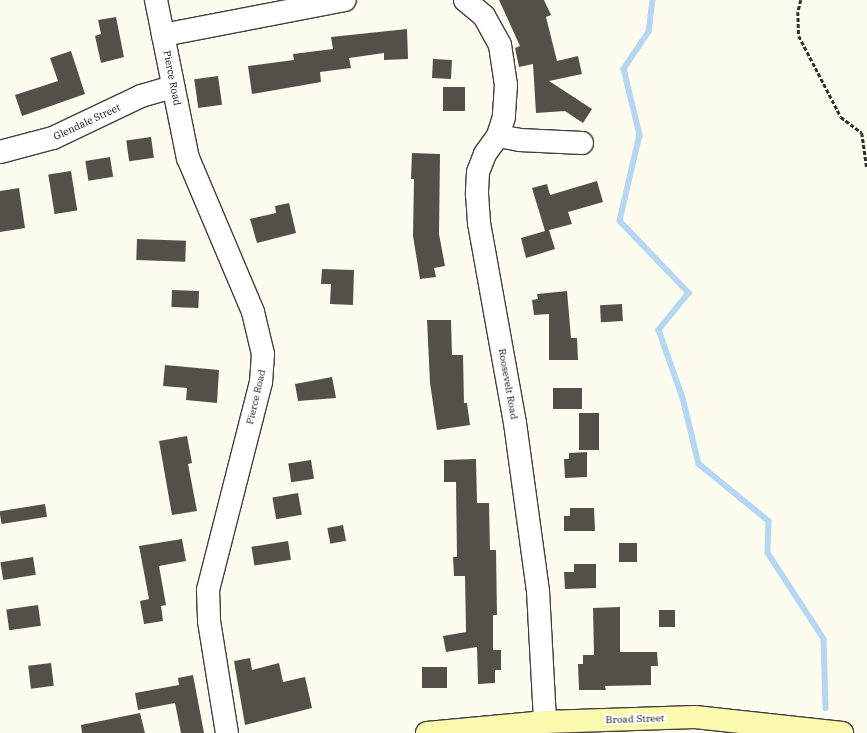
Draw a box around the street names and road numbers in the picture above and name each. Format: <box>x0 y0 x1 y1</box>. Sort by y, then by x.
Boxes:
street label: Pierce Road <box>161 49 183 107</box>
street label: Glendale Street <box>52 101 122 143</box>
street label: Roosevelt Road <box>496 348 520 420</box>
street label: Pierce Road <box>244 368 268 426</box>
street label: Broad Street <box>605 712 665 726</box>

